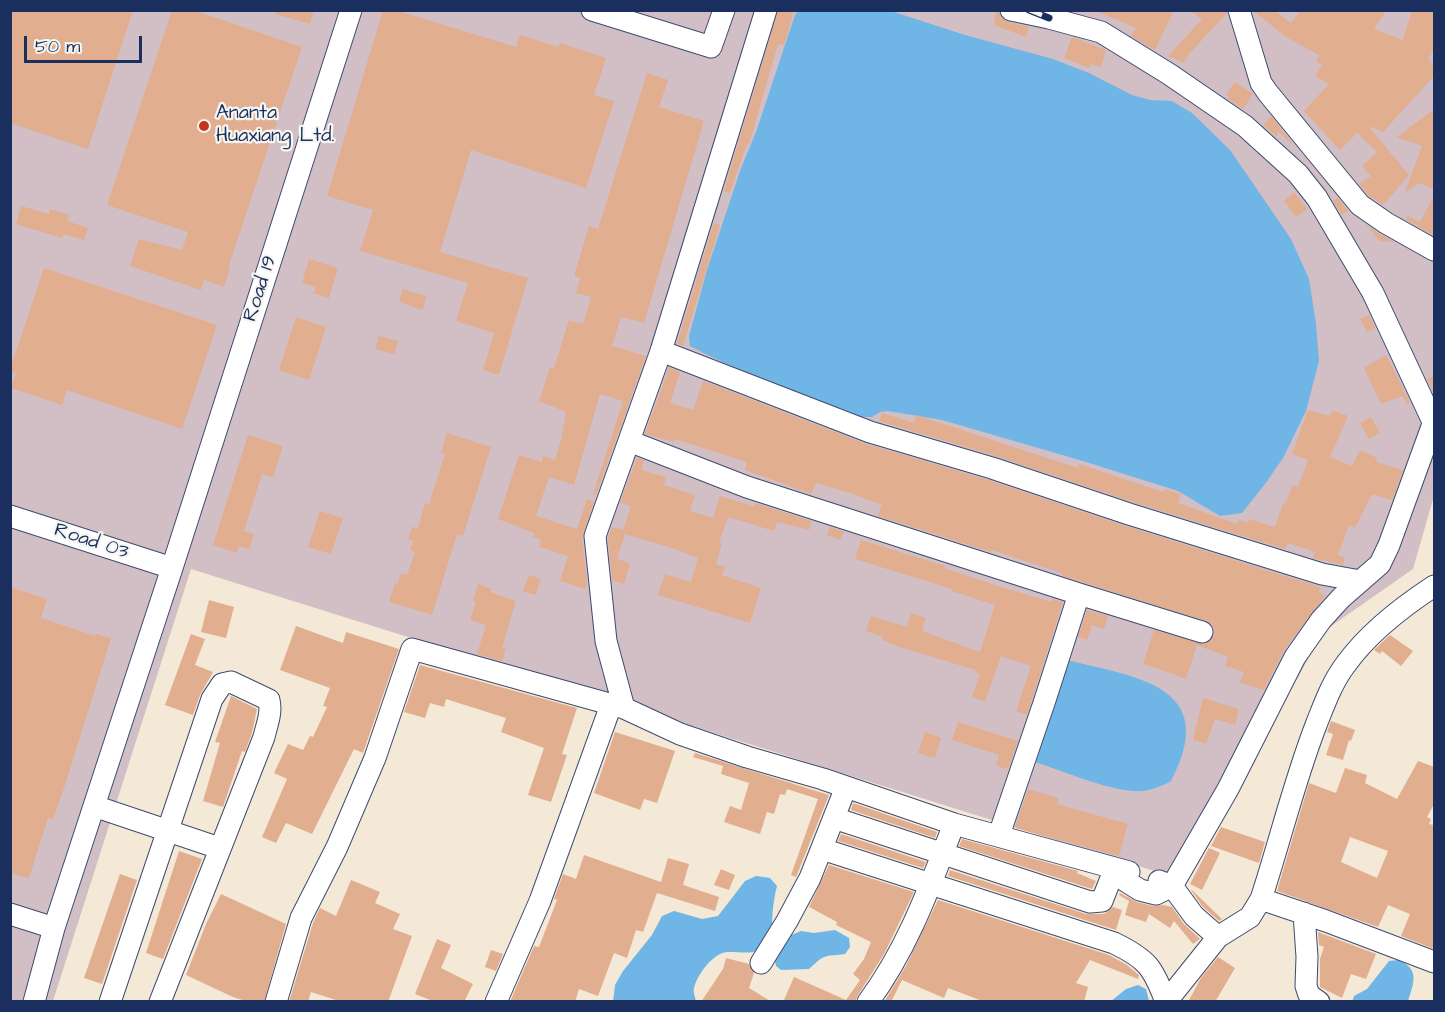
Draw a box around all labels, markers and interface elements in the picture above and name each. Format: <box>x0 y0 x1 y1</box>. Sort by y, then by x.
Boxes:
scale bar <box>27 24 146 62</box>
text: 50 m <box>35 34 80 59</box>
place label: Ananta Huaxiang Ltd. <box>216 102 334 149</box>
marker: Ananta Huaxiang Ltd. <box>197 119 211 133</box>
street label: Road 19 <box>239 253 283 325</box>
street label: Road 03 <box>51 519 131 565</box>

